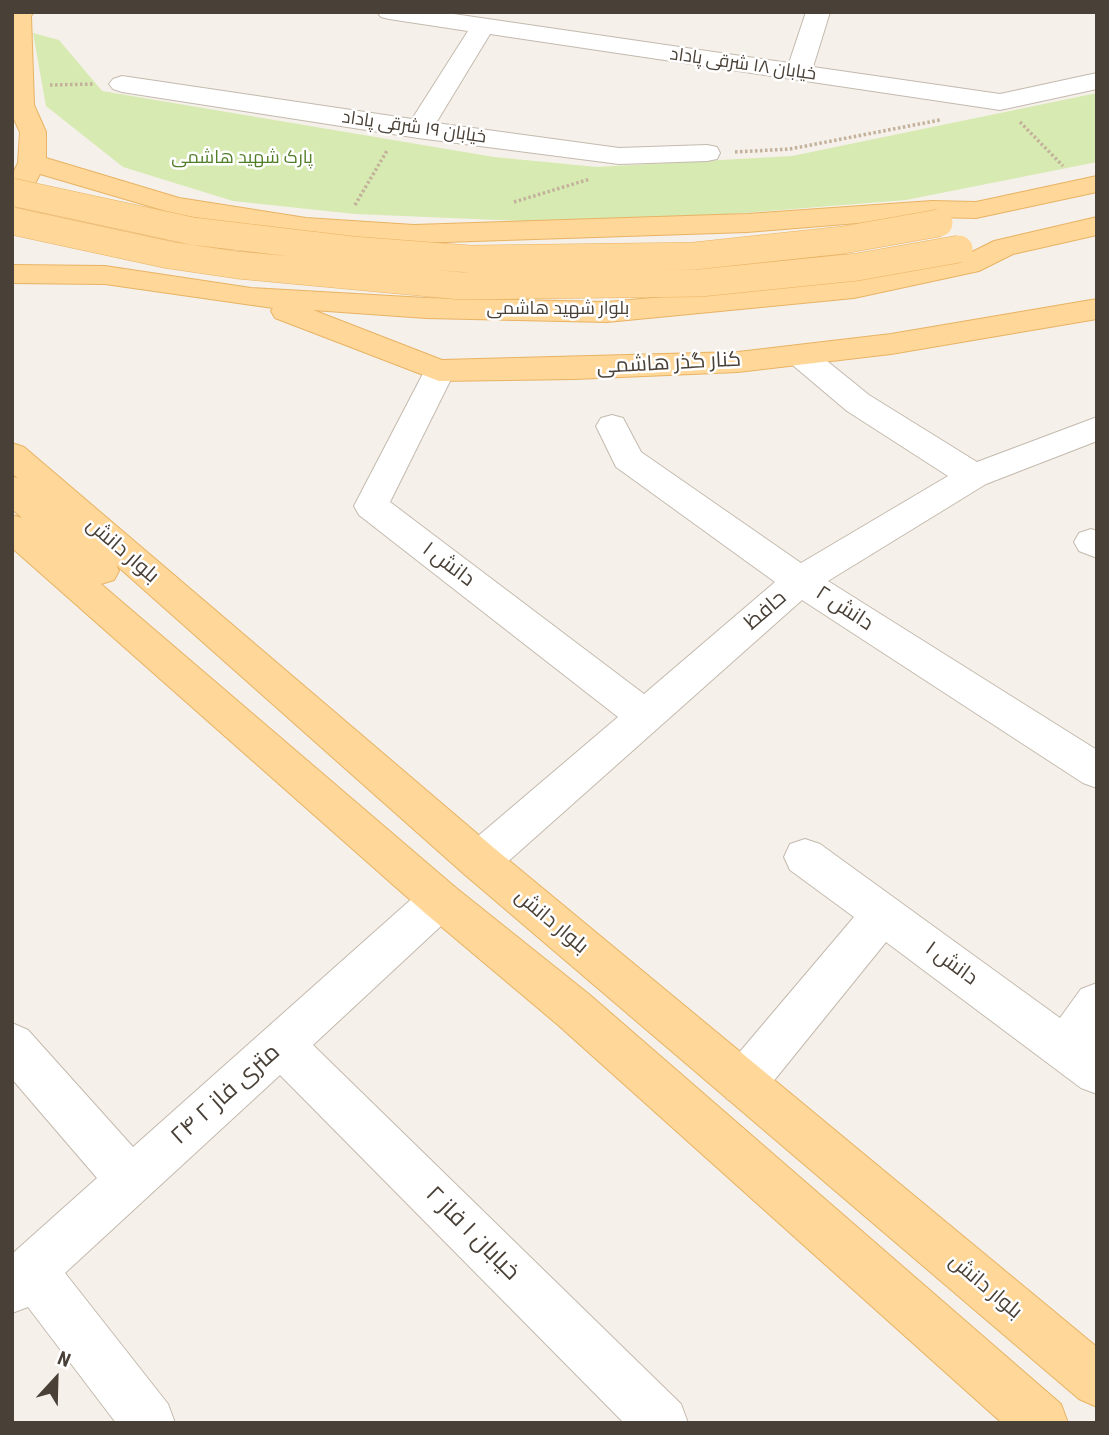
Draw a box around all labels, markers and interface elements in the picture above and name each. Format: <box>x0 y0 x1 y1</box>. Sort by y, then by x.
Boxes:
street label: خیابان ۱۸ شرقی پاداد <box>668 44 818 86</box>
street label: خیابان ۱۹ شرقی پاداد <box>340 107 488 149</box>
park label: پارک شهید هاشمی <box>171 147 313 169</box>
street label: بلوار شهید هاشمی <box>487 298 629 320</box>
street label: کنار گذر هاشمی <box>596 348 742 380</box>
street label: بلوار دانش <box>81 513 163 589</box>
street label: دانش ۱ <box>417 537 479 593</box>
street label: دانش ۲ <box>811 581 877 637</box>
street label: حافظ <box>740 586 792 636</box>
street label: بلوار دانش <box>509 884 593 960</box>
street label: دانش ۱ <box>920 936 982 992</box>
street label: ۲۴ متری فاز ۲ <box>166 1039 286 1151</box>
street label: خیابان ۱ فاز ۲ <box>419 1181 525 1287</box>
street label: بلوار دانش <box>943 1249 1027 1325</box>
north arrow <box>21 1344 91 1414</box>
text: N <box>54 1346 74 1372</box>

